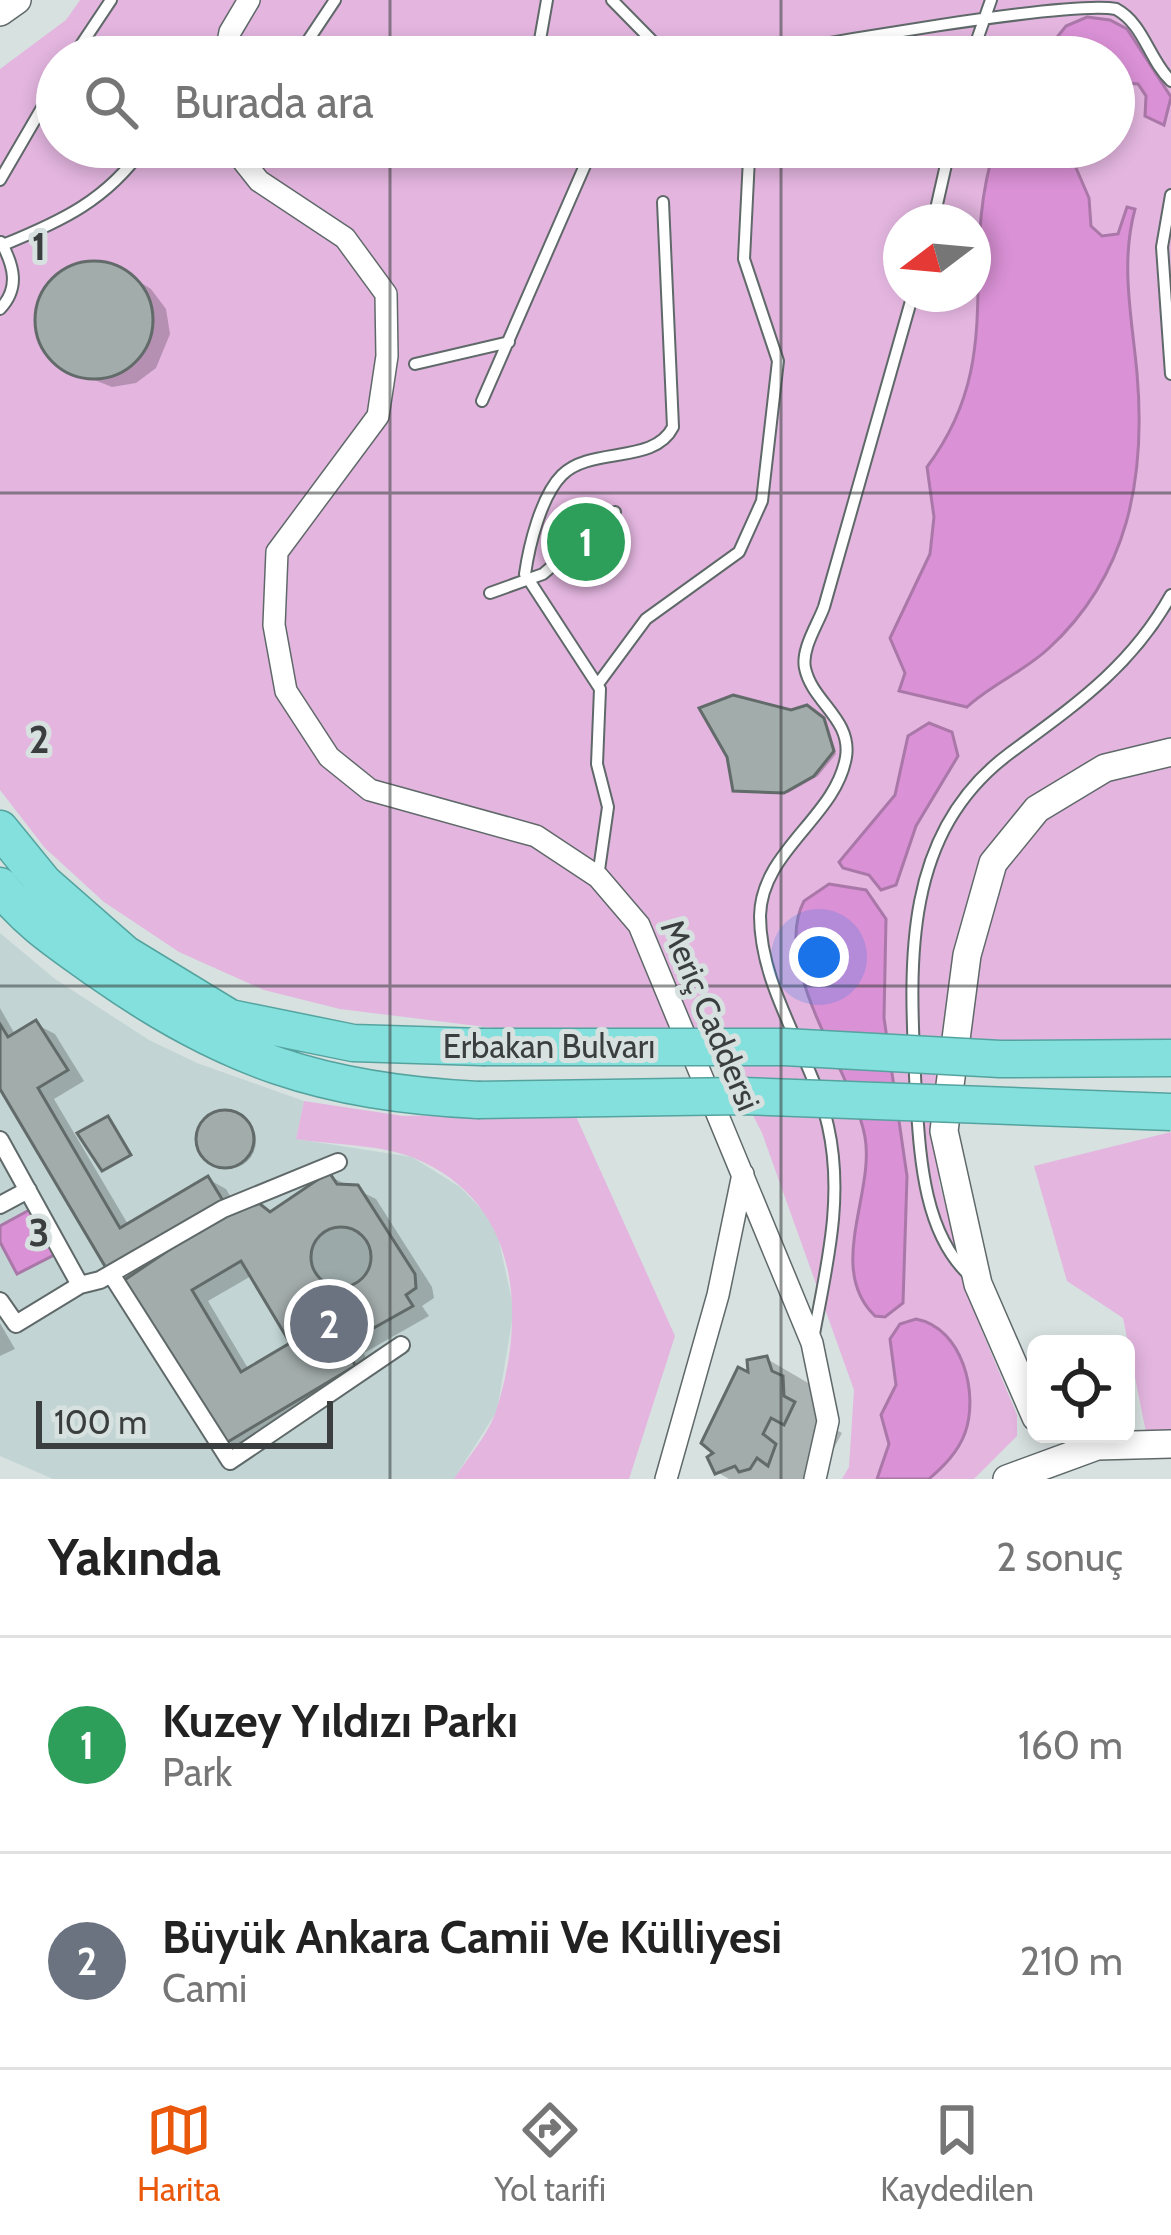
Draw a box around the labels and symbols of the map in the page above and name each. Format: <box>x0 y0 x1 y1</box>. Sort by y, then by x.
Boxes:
north arrow <box>883 204 991 312</box>
text: 1 <box>32 222 46 270</box>
pin: 1 <box>547 497 625 587</box>
text: 2 <box>29 715 49 763</box>
street label: Meriç Caddersi <box>653 913 769 1117</box>
your location <box>789 927 849 987</box>
street label: Erbakan Bulvarı <box>443 1026 655 1066</box>
text: 3 <box>28 1208 50 1256</box>
pin: 2 <box>290 1279 368 1369</box>
scale bar <box>36 1395 333 1448</box>

